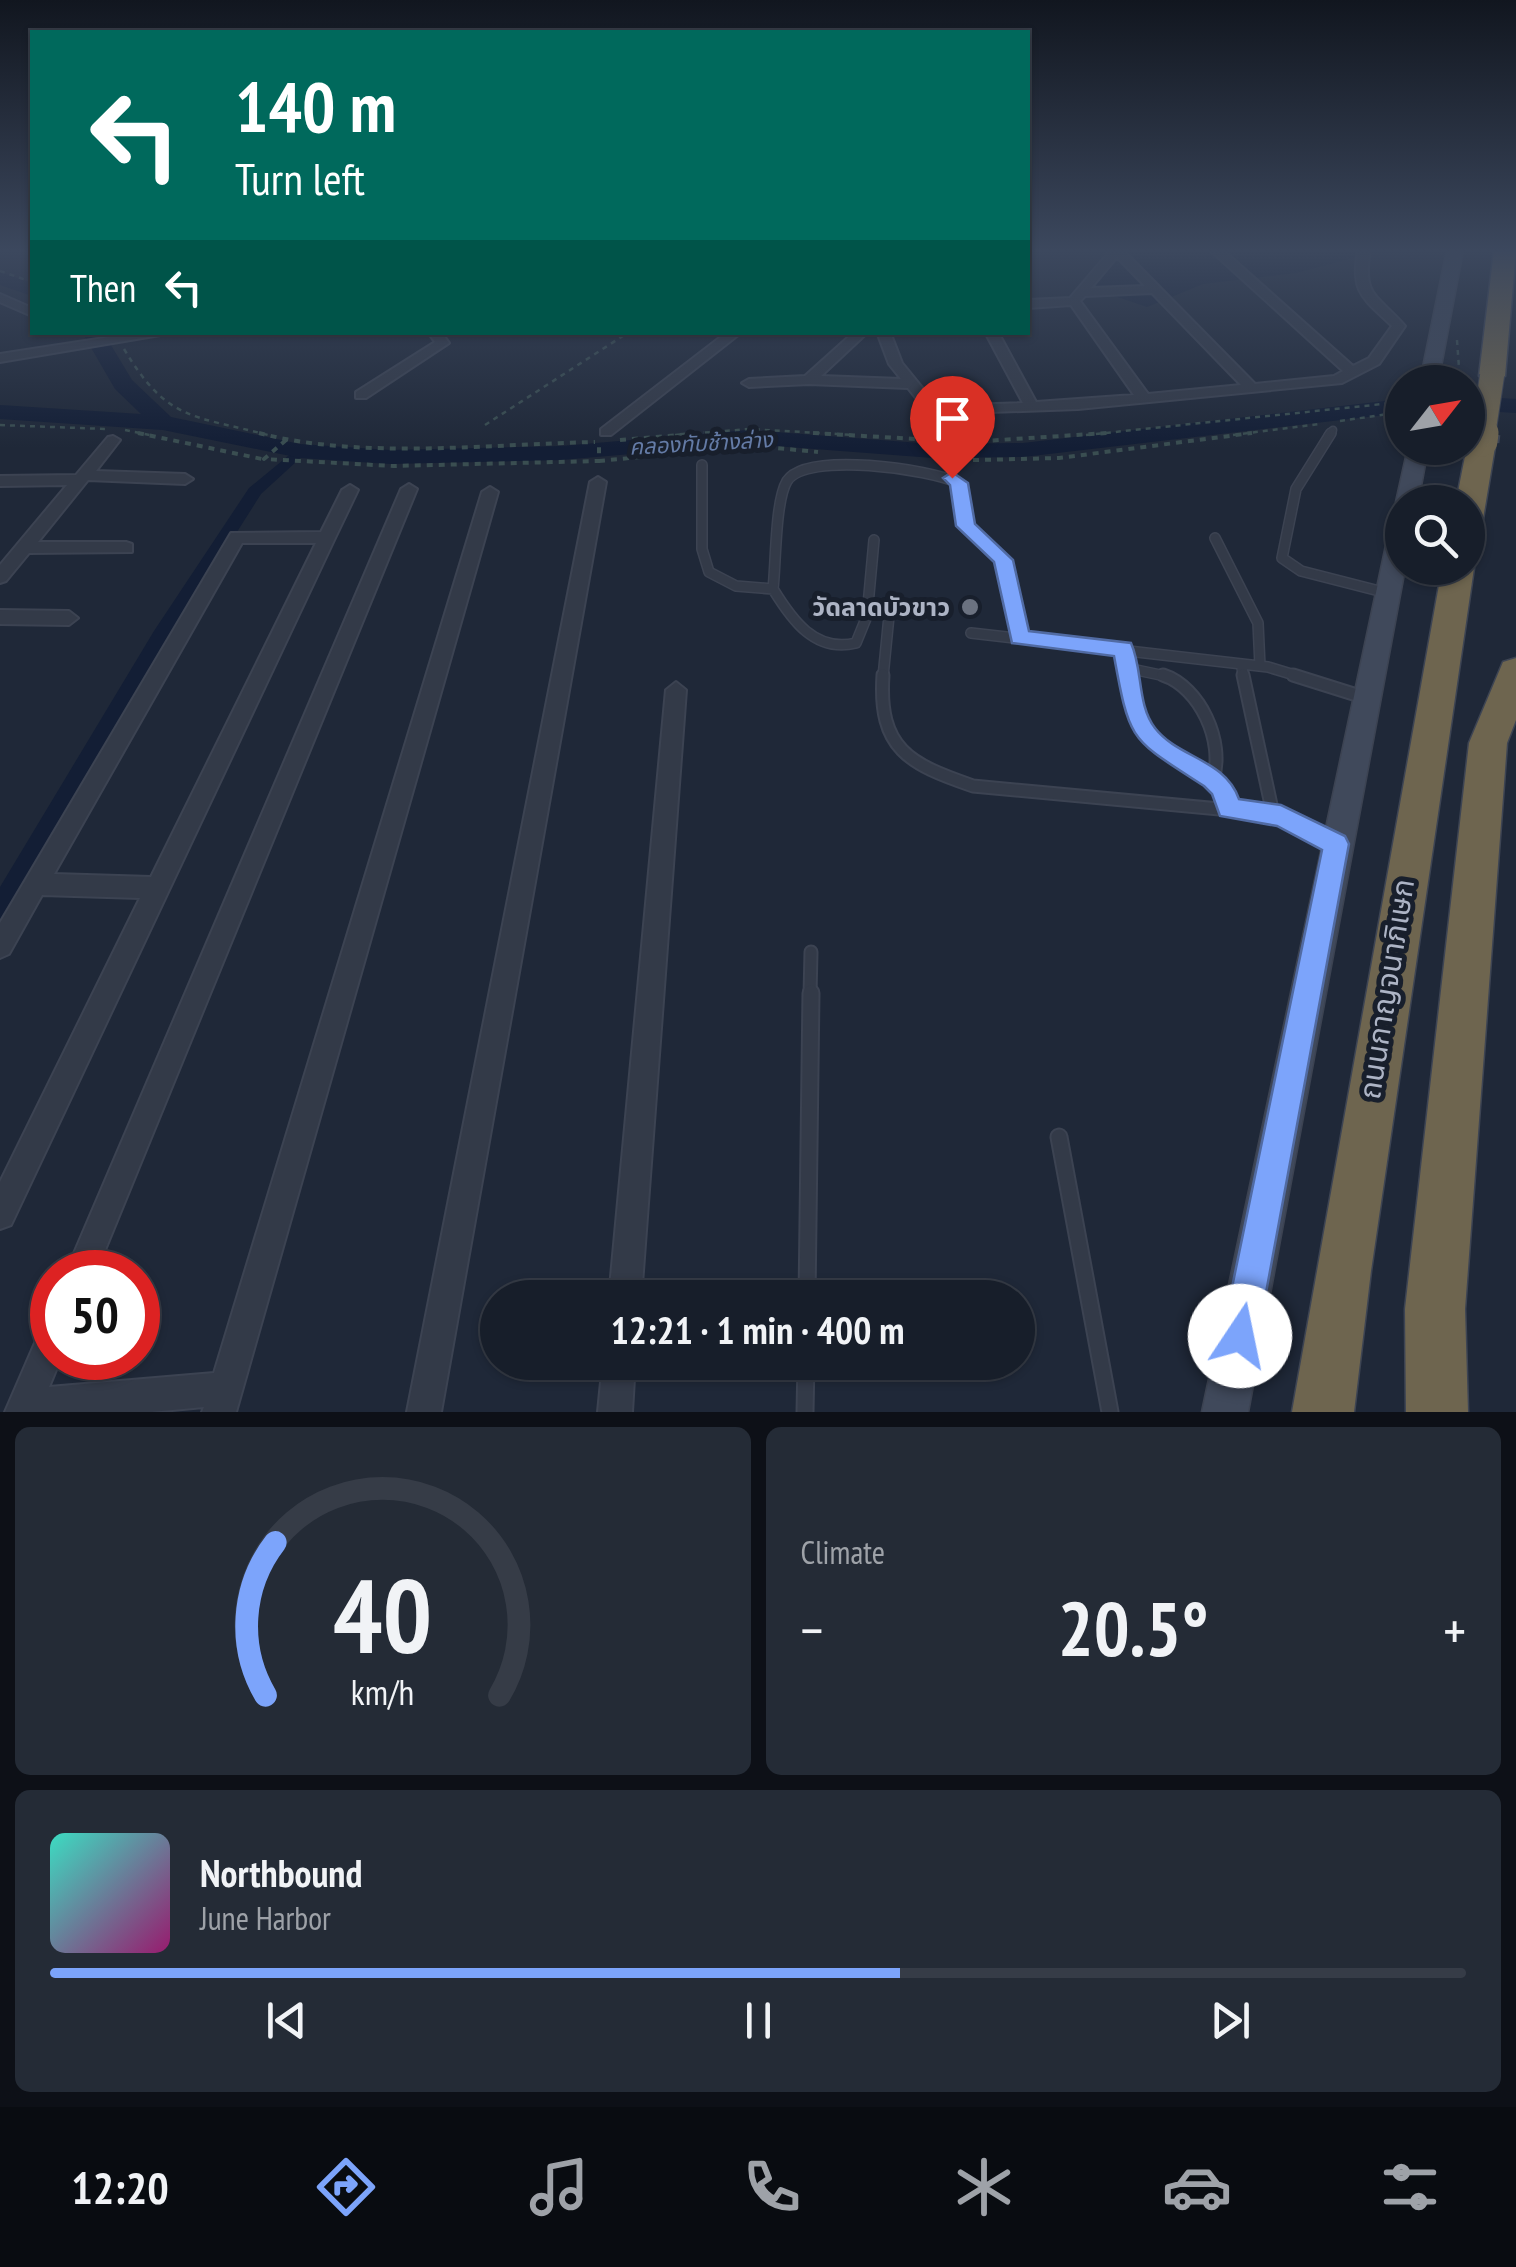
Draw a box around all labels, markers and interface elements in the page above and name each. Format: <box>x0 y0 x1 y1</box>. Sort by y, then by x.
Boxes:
text: 140 m <box>235 61 396 151</box>
icon: left <box>70 70 200 200</box>
text: Turn left <box>235 149 365 207</box>
icon: left <box>156 260 211 315</box>
text: Then <box>70 263 136 312</box>
north arrow <box>1385 365 1485 465</box>
map controls <box>1385 365 1485 585</box>
pin <box>910 376 995 479</box>
icon: arrive <box>925 391 980 446</box>
water label: คลองทับช้างล่าง <box>629 425 774 461</box>
button: search <box>1385 485 1485 585</box>
place label: วัดลาดบัวขาว <box>812 591 950 623</box>
marker: วัดลาดบัวขาว <box>959 596 981 618</box>
street label: ถนนกาญจนาภิเษก <box>1349 876 1422 1102</box>
speed limit sign: 50 <box>30 1250 160 1380</box>
position arrow <box>1188 1284 1292 1388</box>
text: 12:21 · 1 min · 400 m <box>611 1305 904 1354</box>
text: Climate <box>801 1531 885 1573</box>
text: 40 <box>333 1547 432 1682</box>
text: 20.5° <box>1058 1580 1209 1677</box>
text: − <box>801 1594 823 1665</box>
text: + <box>1443 1594 1466 1665</box>
text: km/h <box>351 1669 414 1715</box>
text: Northbound <box>200 1848 362 1897</box>
text: June Harbor <box>200 1897 331 1939</box>
icon: previous <box>259 1993 314 2048</box>
icon: pause <box>731 1993 786 2048</box>
icon: next <box>1203 1993 1258 2048</box>
icon: directions <box>311 2152 381 2222</box>
icon: music <box>524 2152 594 2222</box>
icon: phone <box>737 2152 807 2222</box>
icon: climate <box>949 2152 1019 2222</box>
icon: car <box>1162 2152 1232 2222</box>
icon: filters <box>1375 2152 1445 2222</box>
text: 12:20 <box>71 2158 169 2216</box>

